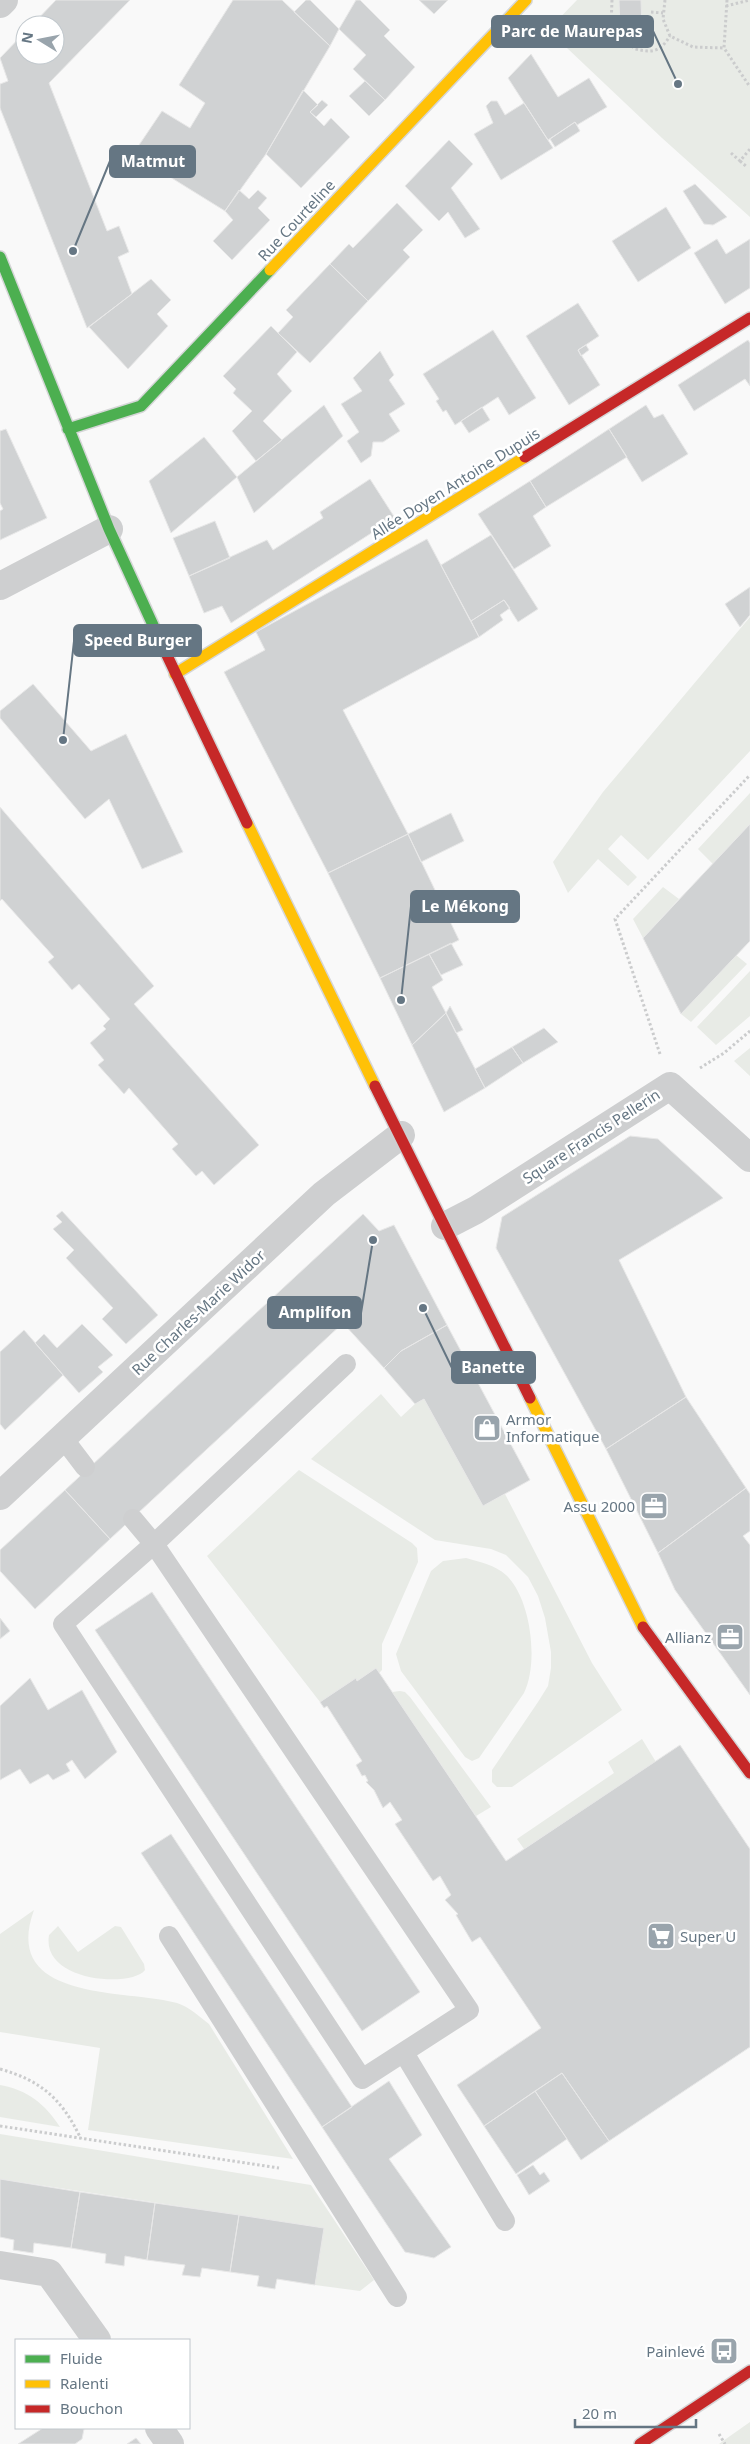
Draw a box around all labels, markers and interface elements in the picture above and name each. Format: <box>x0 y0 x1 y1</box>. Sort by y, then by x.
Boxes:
north arrow <box>15 15 65 65</box>
callout: Parc de Maurepas <box>492 16 653 47</box>
text: Parc de Maurepas <box>501 20 643 42</box>
text: N <box>16 30 37 45</box>
callout: Matmut <box>110 146 195 177</box>
text: Matmut <box>121 150 185 172</box>
street label: Rue Courteline <box>253 175 339 265</box>
street label: Allée Doyen Antoine Dupuis <box>367 423 543 543</box>
callout: Speed Burger <box>74 625 201 656</box>
text: Speed Burger <box>84 629 192 651</box>
callout: Le Mékong <box>411 891 519 922</box>
text: Le Mékong <box>421 895 509 917</box>
street label: Square Francis Pellerin <box>518 1084 664 1188</box>
street label: Rue Charles-Marie Widor <box>127 1245 269 1379</box>
callout: Amplifon <box>268 1297 361 1328</box>
text: Amplifon <box>279 1301 351 1323</box>
callout: Banette <box>452 1352 535 1383</box>
text: Banette <box>461 1356 525 1378</box>
place label: Armor Informatique <box>506 1409 599 1446</box>
shop icon: Armor Informatique <box>472 1413 502 1443</box>
office icon: Assu 2000 <box>639 1491 669 1521</box>
place label: Assu 2000 <box>564 1496 635 1516</box>
office icon: Allianz <box>715 1622 745 1652</box>
place label: Allianz <box>665 1627 711 1647</box>
supermarket icon: Super U <box>646 1921 676 1951</box>
place label: Super U <box>680 1926 736 1946</box>
bus stop icon: Painlevé <box>709 2336 739 2366</box>
legend <box>15 2339 190 2429</box>
place label: Painlevé <box>646 2341 705 2361</box>
text: Fluide <box>60 2348 102 2368</box>
text: Ralenti <box>60 2373 109 2393</box>
scale bar <box>575 2396 696 2428</box>
text: Bouchon <box>60 2398 123 2418</box>
text: 20 m <box>582 2403 617 2423</box>

